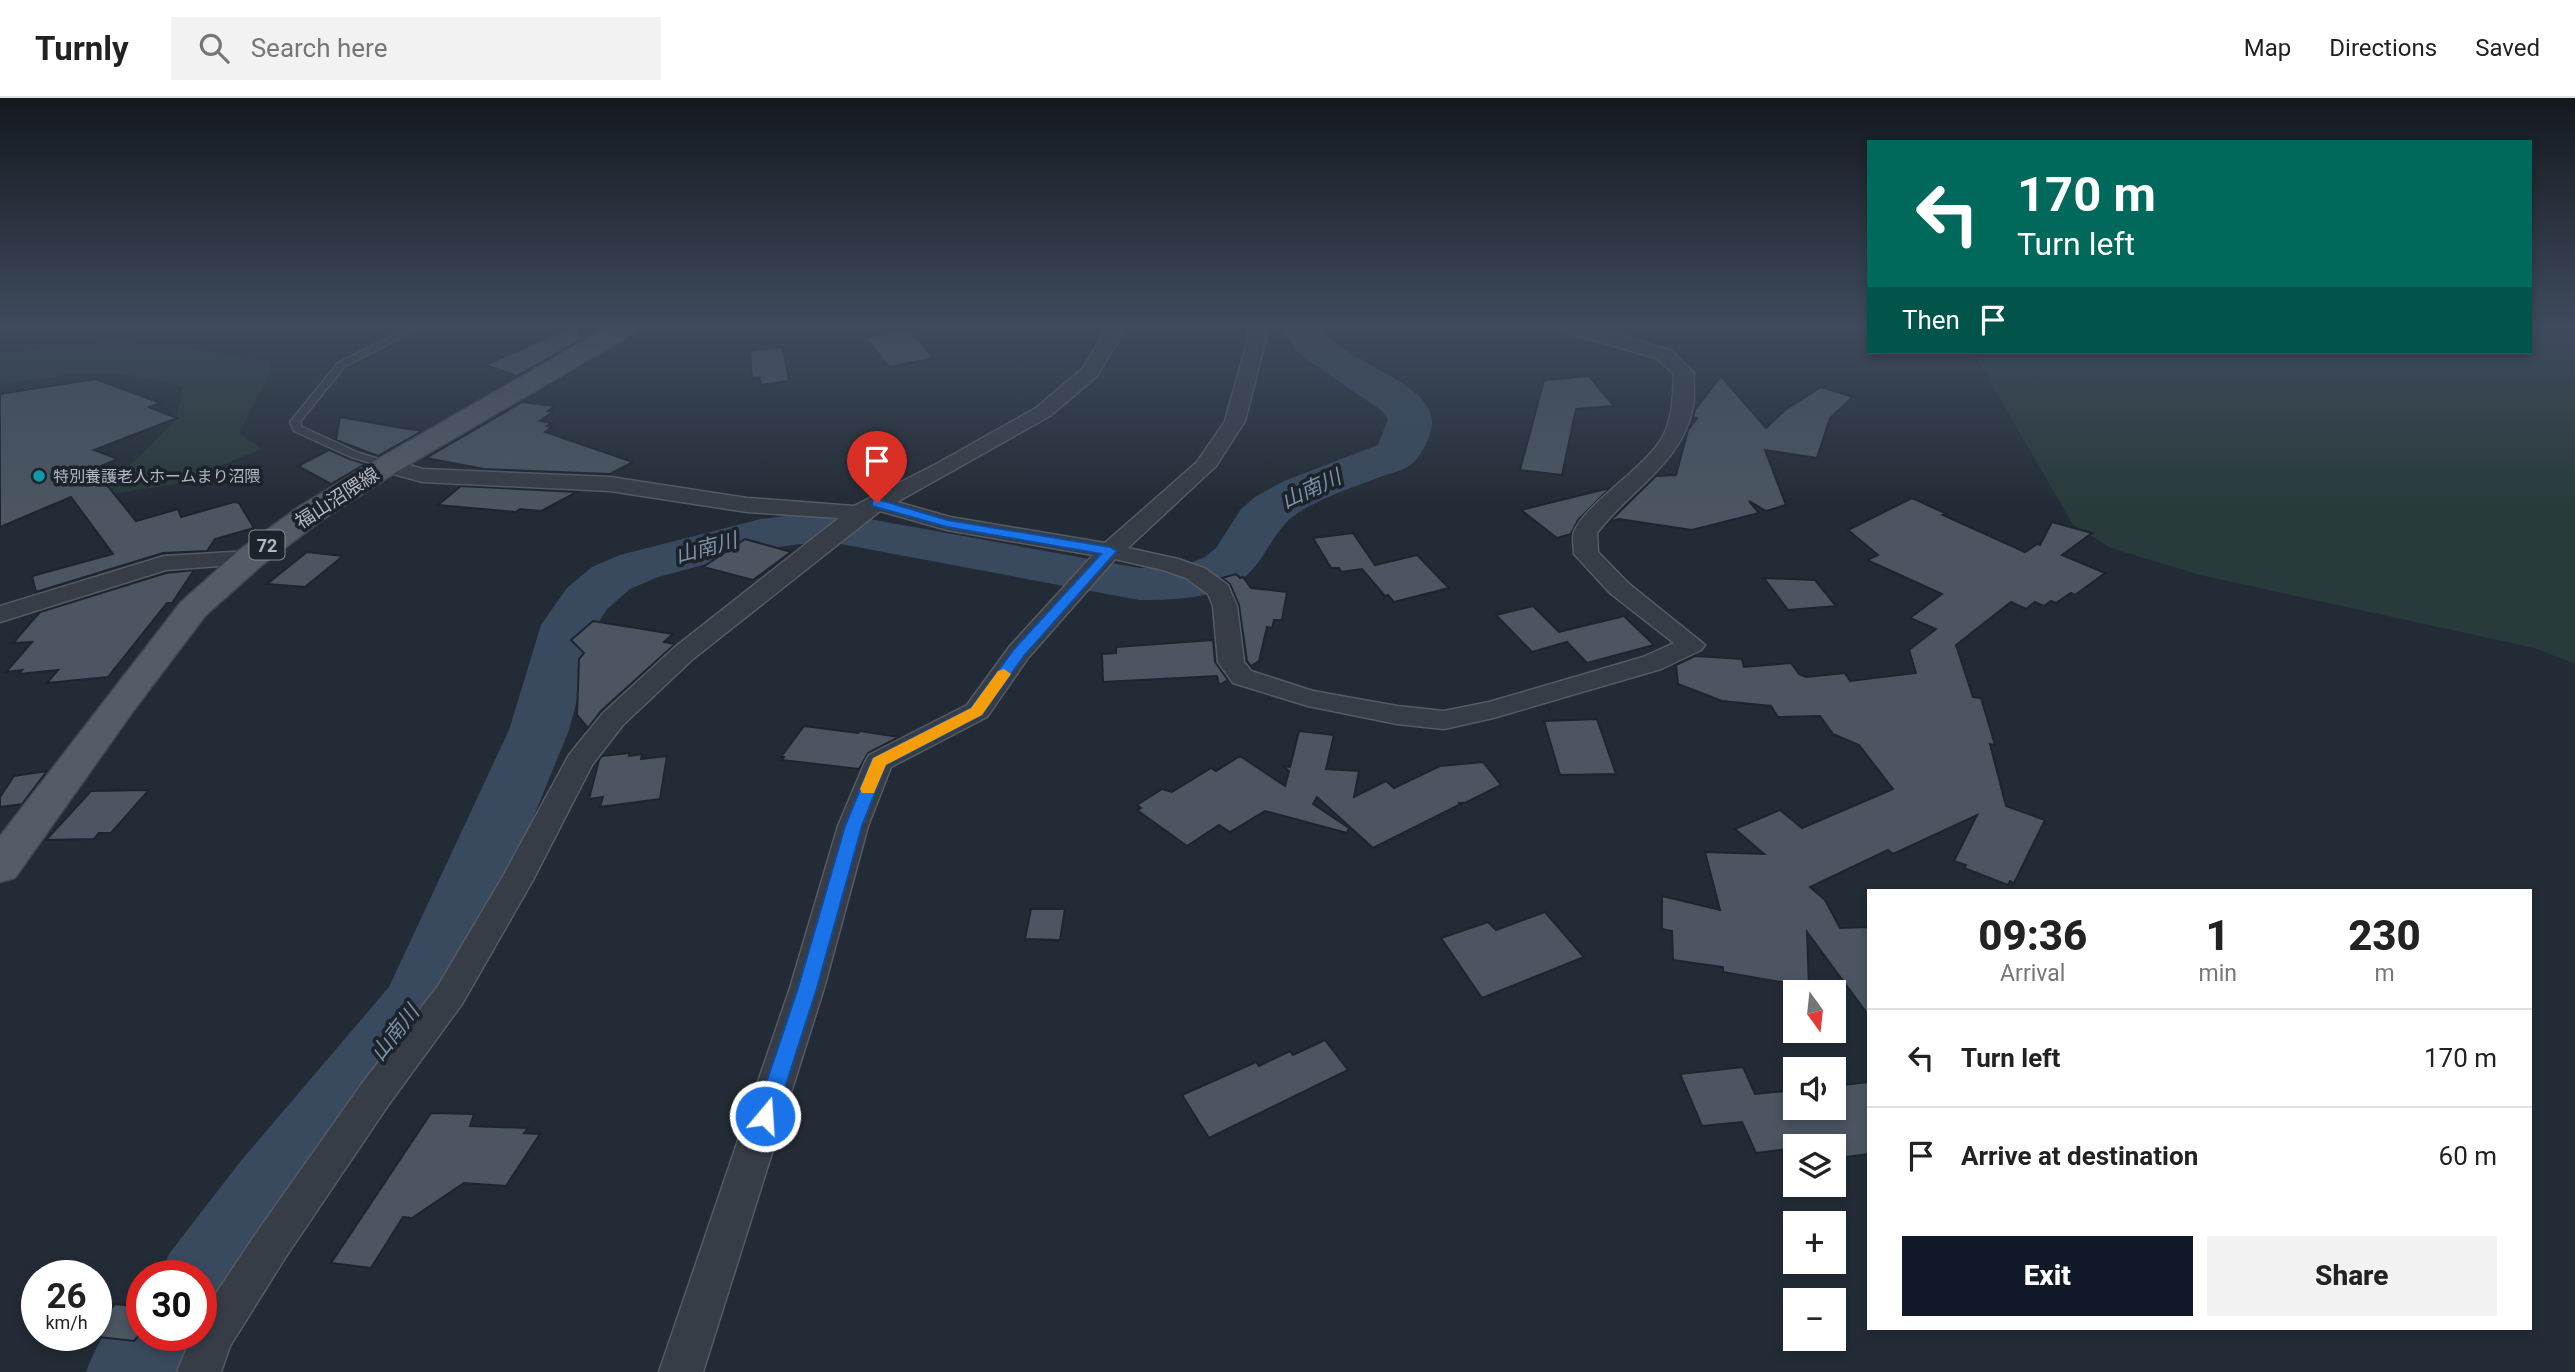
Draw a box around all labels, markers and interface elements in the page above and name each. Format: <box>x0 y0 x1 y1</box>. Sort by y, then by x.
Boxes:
search box <box>171 17 661 80</box>
text: Turnly <box>35 29 129 68</box>
icon: search <box>195 29 233 67</box>
text: Search here <box>251 33 387 63</box>
text: Map <box>2244 34 2291 62</box>
text: Directions <box>2329 34 2437 62</box>
text: Saved <box>2475 34 2540 62</box>
text: 170 m <box>2017 166 2156 223</box>
icon: left <box>1902 168 1993 259</box>
text: Turn left <box>2017 225 2135 263</box>
icon: arrive <box>1974 301 2012 339</box>
text: Then <box>1902 305 1960 335</box>
pin <box>847 431 907 503</box>
icon: arrive <box>858 442 896 480</box>
street label: 福山沼隈線 <box>291 462 383 534</box>
water label: 山南川 <box>1277 464 1346 513</box>
place label: 特別養護老人ホームまり沼隈 <box>53 467 261 486</box>
marker: 特別養護老人ホームまり沼隈 <box>31 468 47 484</box>
water label: 山南川 <box>672 528 741 568</box>
road number: 72 <box>250 530 284 560</box>
text: 09:36 <box>1978 911 2087 960</box>
text: 1 <box>2206 911 2230 960</box>
text: 230 <box>2348 911 2421 960</box>
text: Arrival <box>2000 960 2065 987</box>
text: min <box>2198 960 2237 987</box>
text: m <box>2374 960 2395 987</box>
north arrow <box>1783 980 1846 1043</box>
map controls <box>1783 980 1846 1351</box>
water label: 山南川 <box>366 999 425 1065</box>
icon: left <box>1902 1039 1940 1077</box>
text: Turn left <box>1961 1043 2060 1073</box>
text: 170 m <box>2424 1043 2497 1073</box>
button: sound <box>1783 1057 1846 1120</box>
position arrow <box>728 1079 802 1153</box>
button: layers <box>1783 1134 1846 1197</box>
icon: arrive <box>1902 1137 1940 1175</box>
text: Arrive at destination <box>1961 1141 2198 1171</box>
text: 60 m <box>2439 1141 2497 1171</box>
button: + <box>1783 1211 1846 1274</box>
button: Exit <box>1902 1236 2193 1316</box>
button: Share <box>2207 1236 2497 1316</box>
speed limit sign: 30 <box>126 1260 217 1351</box>
text: 26 <box>46 1276 87 1317</box>
button: − <box>1783 1288 1846 1351</box>
text: km/h <box>45 1312 88 1333</box>

